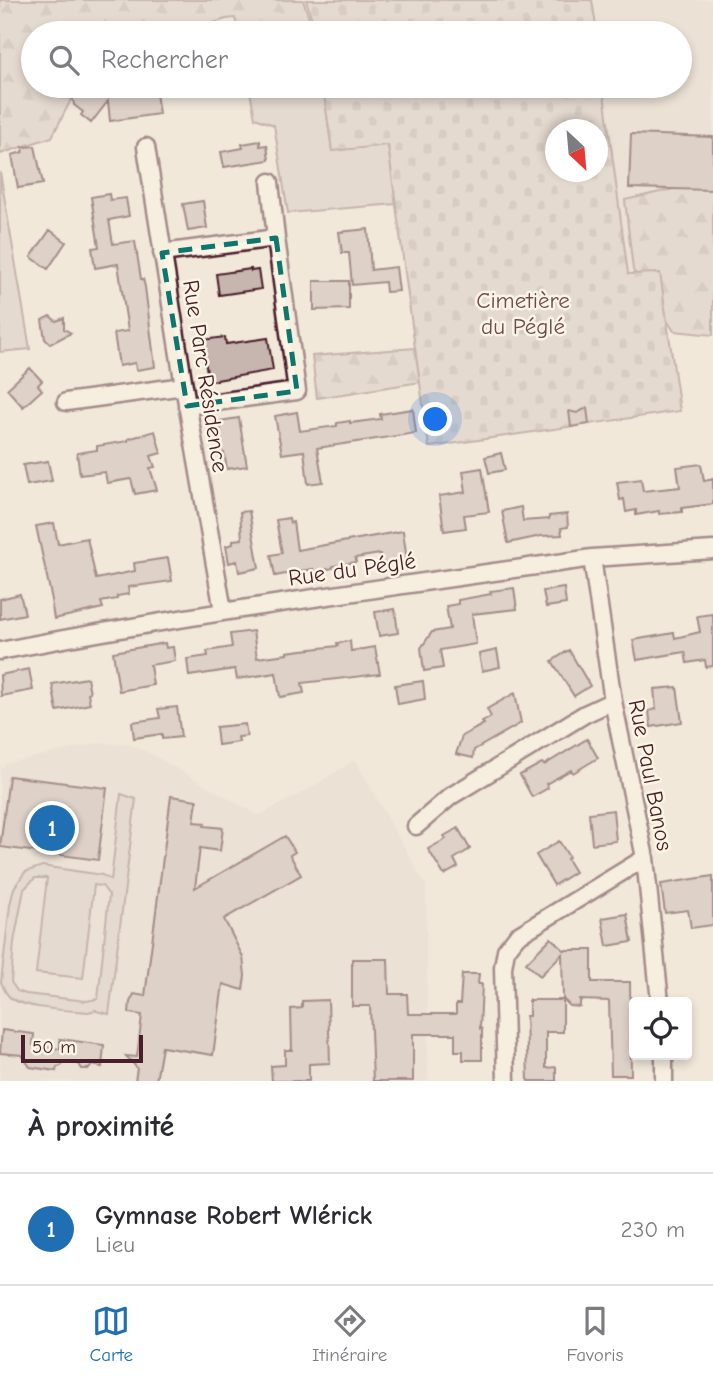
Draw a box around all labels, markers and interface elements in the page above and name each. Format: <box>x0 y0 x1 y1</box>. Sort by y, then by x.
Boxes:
search box <box>21 21 692 98</box>
icon: search <box>45 41 83 79</box>
text: Rechercher <box>101 45 228 75</box>
north arrow <box>545 119 608 182</box>
street label: Rue Parc Résidence <box>177 278 234 474</box>
park label: Cimetière du Péglé <box>476 287 570 340</box>
your location <box>418 402 452 436</box>
street label: Rue du Péglé <box>287 547 418 592</box>
street label: Rue Paul Banos <box>623 697 678 853</box>
pin: 1 <box>29 802 75 854</box>
map controls <box>629 997 692 1060</box>
button: locate <box>629 997 692 1060</box>
scale bar <box>21 1032 144 1064</box>
text: 50 m <box>32 1036 76 1058</box>
text: À proximité <box>28 1109 174 1144</box>
text: Gymnase Robert Wlérick <box>95 1201 372 1231</box>
text: 1 <box>46 1216 56 1243</box>
text: 230 m <box>621 1216 685 1243</box>
text: Lieu <box>95 1231 135 1258</box>
tab: Carte <box>90 1302 133 1366</box>
tab: Itinéraire <box>312 1302 387 1366</box>
tab: Favoris <box>566 1302 623 1366</box>

